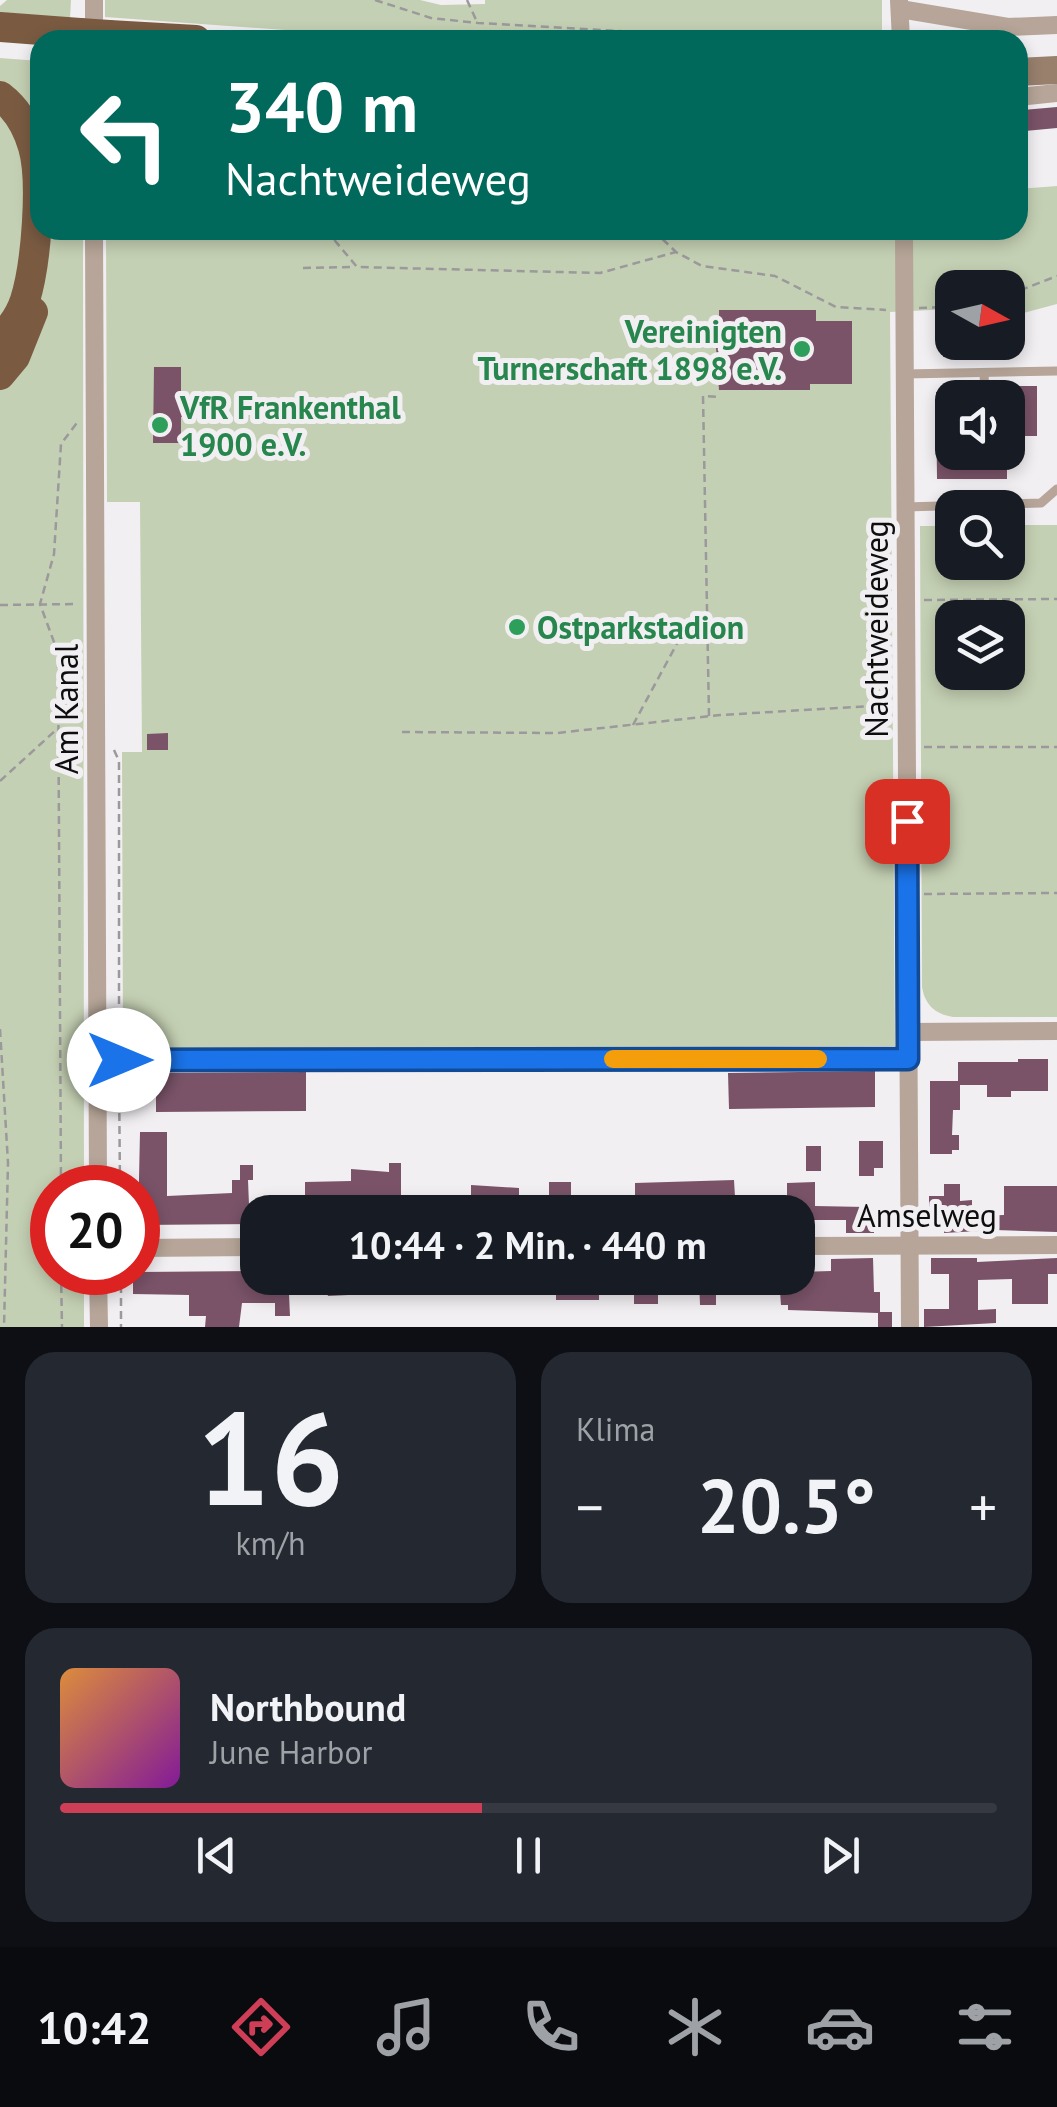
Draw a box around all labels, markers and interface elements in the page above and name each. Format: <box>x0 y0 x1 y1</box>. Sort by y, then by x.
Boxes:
text: 340 m <box>225 61 418 151</box>
icon: left <box>60 70 190 200</box>
text: Nachtweideweg <box>225 149 531 207</box>
north arrow <box>935 270 1025 360</box>
map controls <box>935 270 1025 690</box>
place label: Vereinigten Turnerschaft 1898 e.V. <box>477 310 782 389</box>
marker: Vereinigten Turnerschaft 1898 e.V. <box>791 338 813 360</box>
button: sound <box>935 380 1025 470</box>
place label: VfR Frankenthal 1900 e.V. <box>179 386 401 465</box>
marker: VfR Frankenthal 1900 e.V. <box>149 414 171 436</box>
button: search <box>935 490 1025 580</box>
street label: Nachtweideweg <box>855 520 897 738</box>
button: layers <box>935 600 1025 690</box>
place label: Ostparkstadion <box>537 606 744 648</box>
marker: Ostparkstadion <box>506 616 528 638</box>
street label: Am Kanal <box>45 643 87 774</box>
pin <box>865 779 950 864</box>
icon: arrive <box>880 794 935 849</box>
position arrow <box>67 1008 171 1112</box>
speed limit sign: 20 <box>30 1165 160 1295</box>
street label: Amselweg <box>857 1194 997 1236</box>
text: 10:44 · 2 Min. · 440 m <box>348 1220 707 1269</box>
text: 16 <box>197 1373 344 1541</box>
text: Klima <box>576 1408 655 1450</box>
text: 20.5° <box>697 1457 876 1554</box>
text: − <box>576 1471 604 1542</box>
text: + <box>969 1471 997 1542</box>
text: km/h <box>235 1522 306 1564</box>
text: Northbound <box>210 1682 406 1731</box>
text: June Harbor <box>210 1731 372 1773</box>
icon: previous <box>189 1828 244 1883</box>
icon: pause <box>501 1828 556 1883</box>
icon: next <box>813 1828 868 1883</box>
icon: directions <box>226 1992 296 2062</box>
icon: music <box>371 1992 441 2062</box>
icon: phone <box>516 1992 586 2062</box>
icon: climate <box>660 1992 730 2062</box>
icon: car <box>805 1992 875 2062</box>
icon: filters <box>950 1992 1020 2062</box>
text: 10:42 <box>37 1998 152 2056</box>

